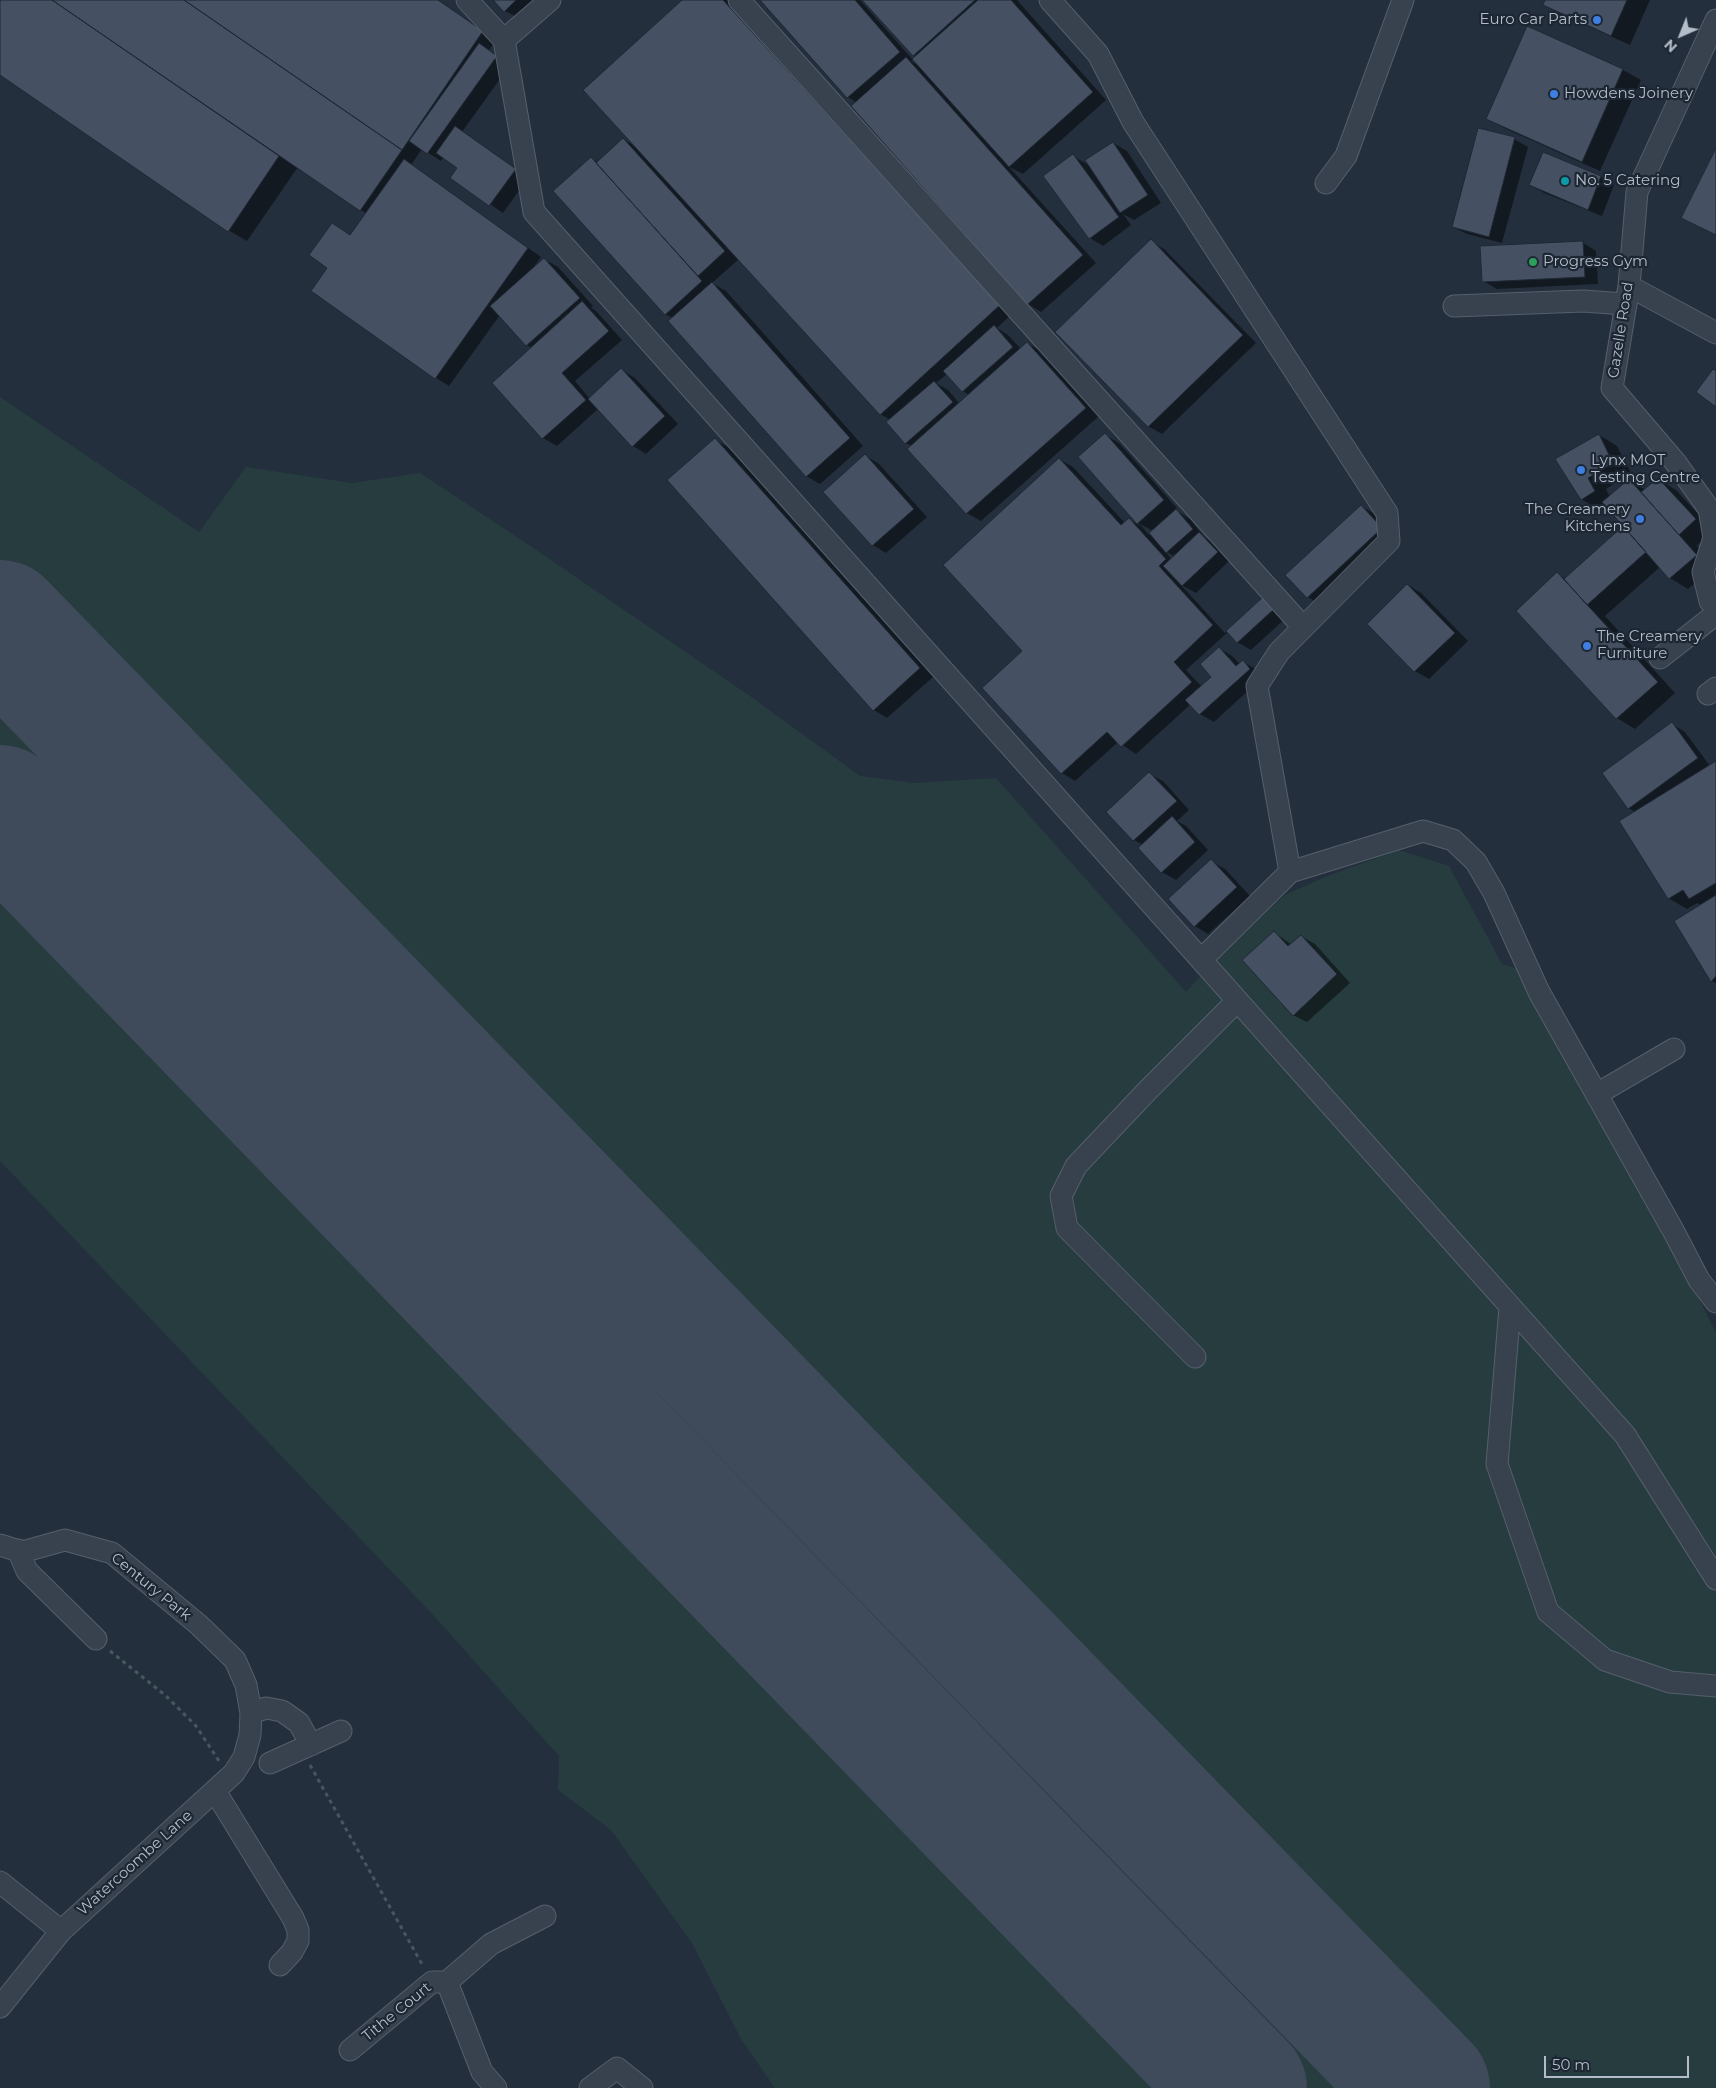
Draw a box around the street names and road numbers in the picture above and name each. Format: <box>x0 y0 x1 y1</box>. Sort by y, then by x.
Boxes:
street label: Gazelle Road <box>1604 281 1638 379</box>
street label: Century Park <box>107 1549 195 1625</box>
street label: Watercoombe Lane <box>74 1807 196 1919</box>
street label: Tithe Court <box>359 1979 435 2045</box>

